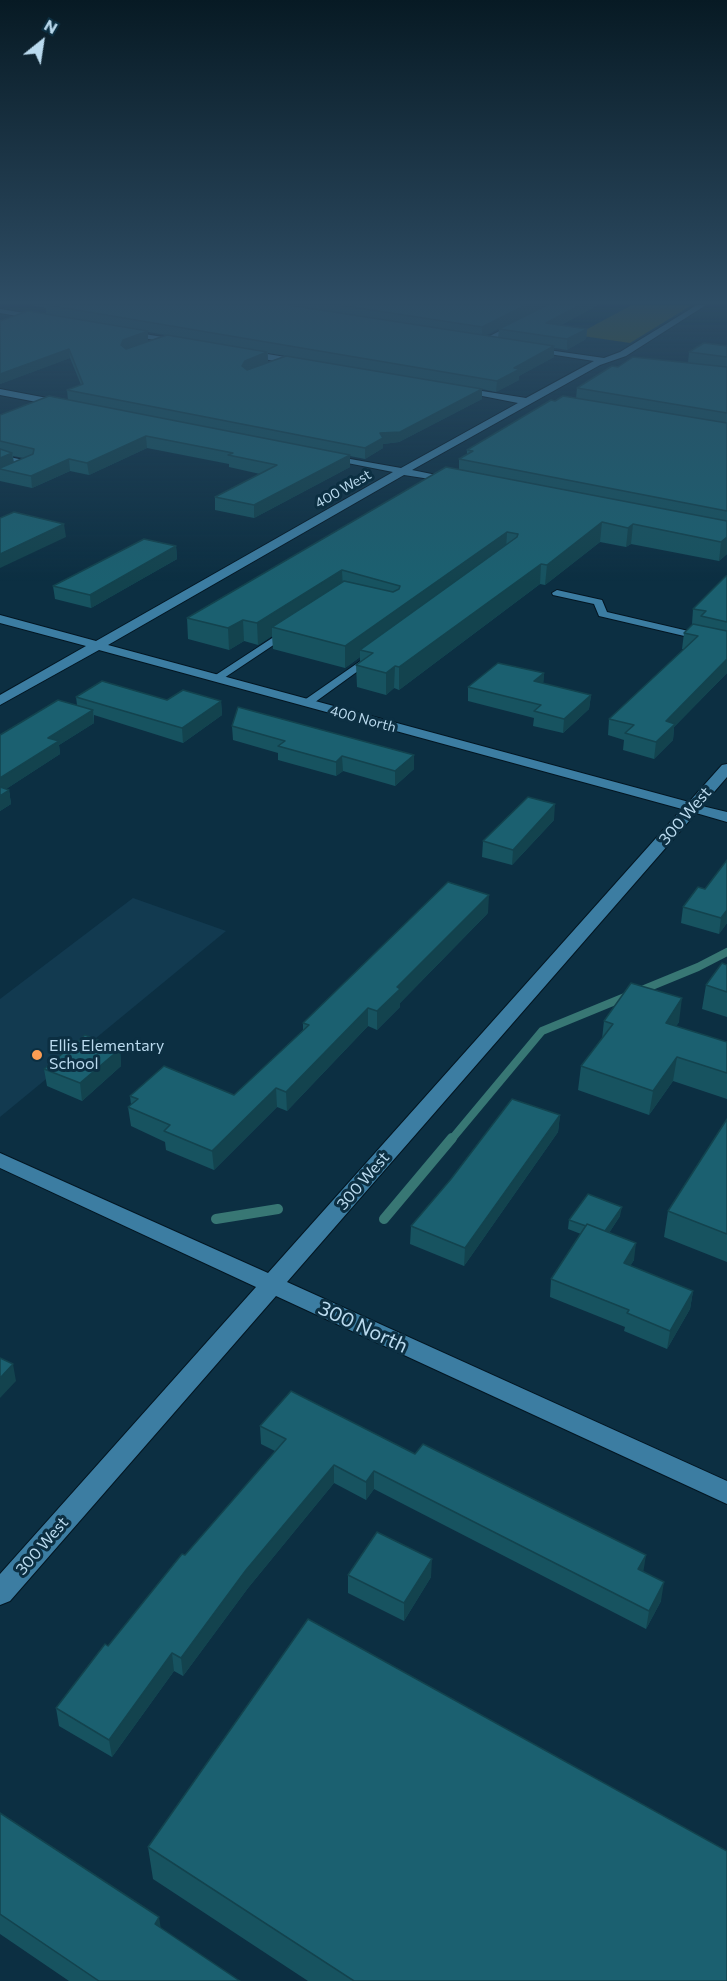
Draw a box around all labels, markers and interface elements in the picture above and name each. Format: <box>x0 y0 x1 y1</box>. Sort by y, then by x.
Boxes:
north arrow <box>12 12 72 72</box>
text: N <box>41 15 61 37</box>
street label: 400 West <box>312 466 374 512</box>
street label: 400 North <box>328 702 398 736</box>
street label: 300 West <box>655 783 715 849</box>
place label: Ellis Elementary School <box>49 1036 164 1074</box>
marker: Ellis Elementary School <box>30 1048 44 1062</box>
street label: 300 West <box>333 1148 393 1214</box>
street label: 300 North <box>314 1296 412 1358</box>
street label: 300 West <box>12 1513 72 1579</box>

